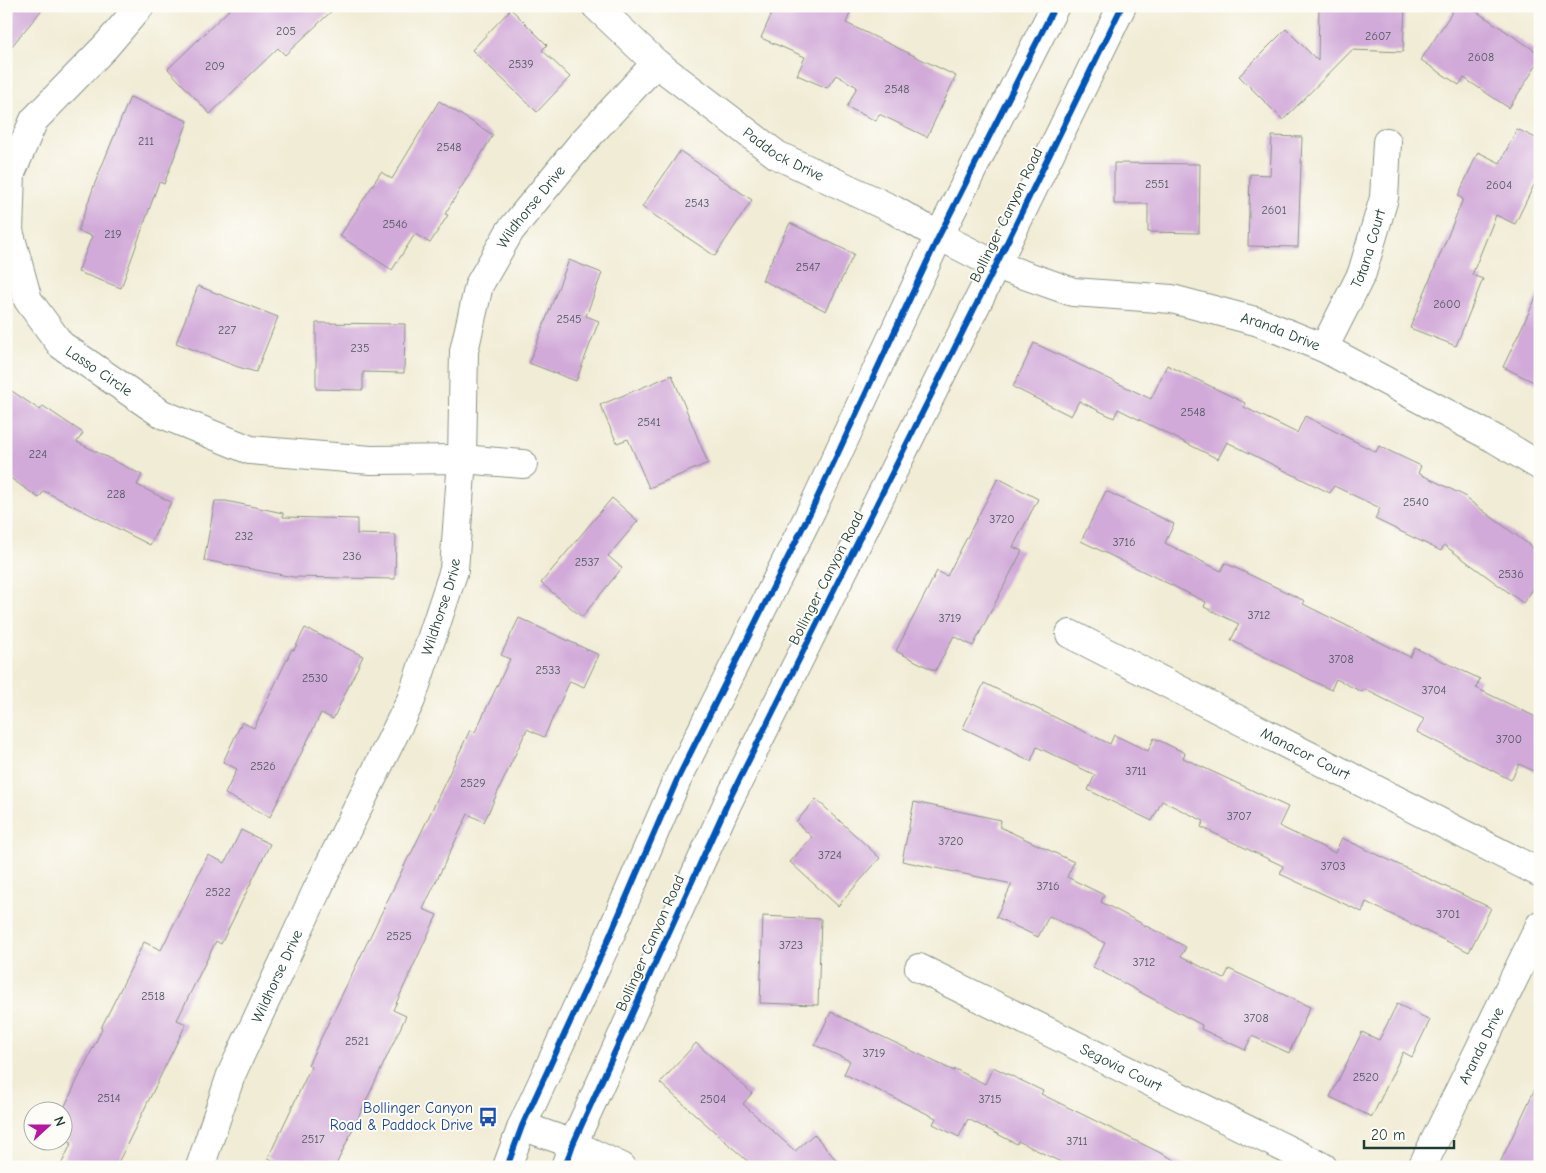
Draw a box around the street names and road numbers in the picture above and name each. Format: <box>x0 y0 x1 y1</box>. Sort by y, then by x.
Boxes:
street label: Paddock Drive <box>739 123 827 185</box>
street label: Bollinger Canyon Road <box>966 145 1046 285</box>
street label: Wildhorse Drive <box>493 161 569 252</box>
street label: Totana Court <box>1347 207 1389 291</box>
street label: Aranda Drive <box>1239 309 1323 355</box>
street label: Lasso Circle <box>62 342 136 400</box>
street label: Bollinger Canyon Road <box>785 508 867 648</box>
street label: Wildhorse Drive <box>417 558 464 658</box>
street label: Manacor Court <box>1258 724 1354 784</box>
street label: Bollinger Canyon Road <box>612 872 688 1014</box>
street label: Wildhorse Drive <box>248 926 306 1026</box>
street label: Aranda Drive <box>1455 1004 1508 1087</box>
street label: Segovia Court <box>1077 1040 1165 1095</box>

